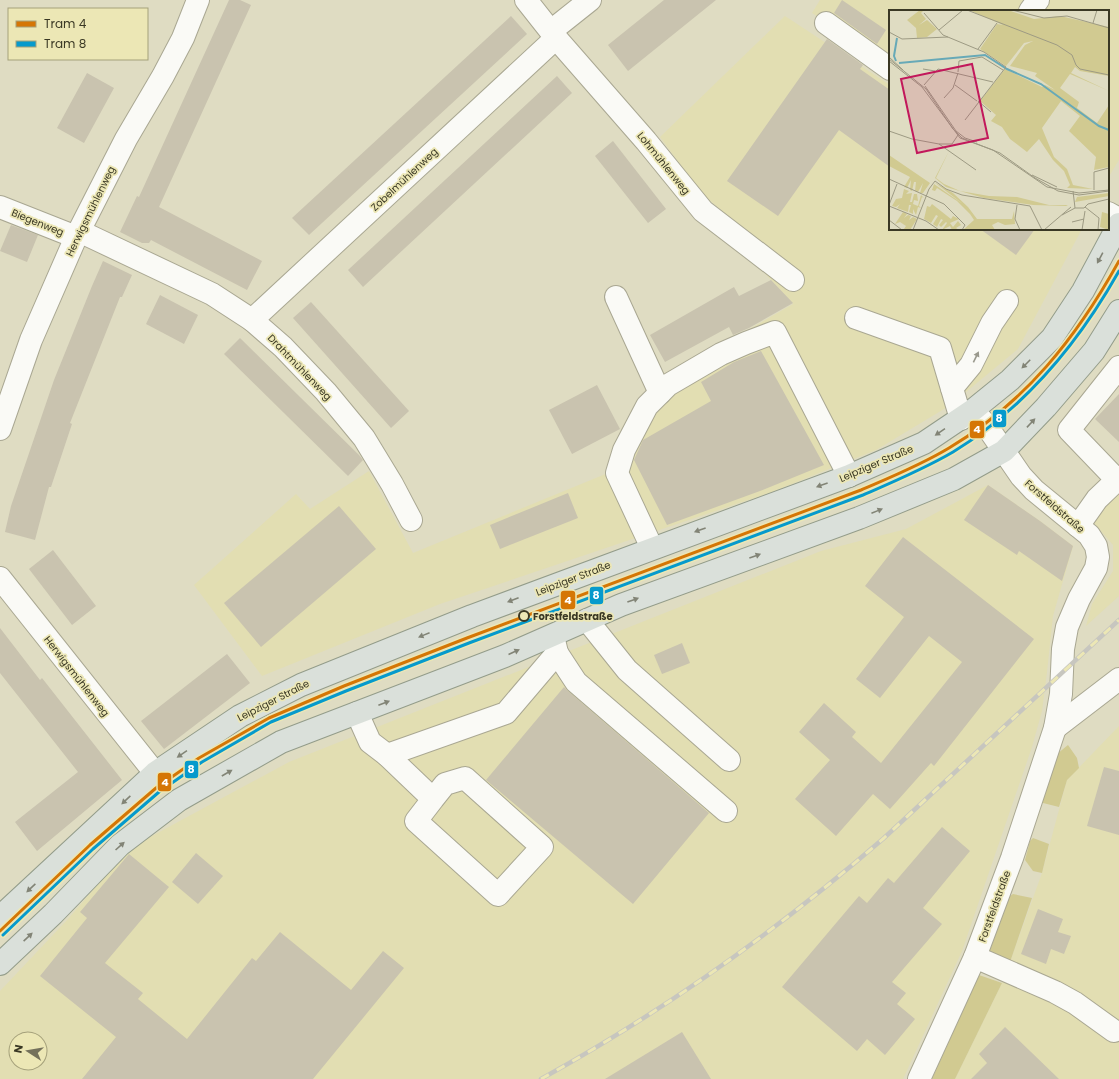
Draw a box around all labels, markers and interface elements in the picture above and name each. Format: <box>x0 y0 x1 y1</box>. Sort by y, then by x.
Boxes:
legend <box>8 8 148 60</box>
inset map <box>889 10 1109 230</box>
text: Tram 4 <box>44 15 87 32</box>
text: Tram 8 <box>44 35 86 52</box>
street label: Lohmühlenweg <box>634 129 693 198</box>
street label: Zobelmühlenweg <box>368 144 441 214</box>
street label: Herwigsmühlenweg <box>62 164 119 259</box>
street label: Biegenweg <box>9 205 66 240</box>
one-way arrow <box>1097 253 1104 264</box>
street label: Drahtmühlenweg <box>264 331 335 404</box>
one-way arrow <box>972 351 979 362</box>
one-way arrow <box>1021 359 1031 369</box>
line badge: 8 <box>992 409 1007 428</box>
text: 8 <box>995 410 1003 426</box>
one-way arrow <box>1026 418 1036 428</box>
line badge: 4 <box>969 420 985 439</box>
text: 4 <box>973 421 981 437</box>
one-way arrow <box>935 428 946 436</box>
street label: Leipziger Straße <box>837 441 916 486</box>
street label: Forstfeldstraße <box>1021 476 1088 537</box>
one-way arrow <box>816 483 828 489</box>
one-way arrow <box>872 507 884 513</box>
one-way arrow <box>694 527 706 533</box>
one-way arrow <box>750 552 762 558</box>
street label: Leipziger Straße <box>534 557 613 600</box>
line badge: 8 <box>589 586 604 605</box>
text: 8 <box>592 587 600 603</box>
line badge: 4 <box>560 590 576 610</box>
text: 4 <box>564 592 572 608</box>
one-way arrow <box>627 597 639 603</box>
one-way arrow <box>506 598 518 604</box>
place label: Forstfeldstraße <box>533 609 613 624</box>
marker: Forstfeldstraße <box>518 610 530 622</box>
one-way arrow <box>417 632 429 638</box>
street label: Herwigsmühlenweg <box>40 633 113 720</box>
one-way arrow <box>508 649 519 655</box>
street label: Leipziger Straße <box>235 676 312 725</box>
one-way arrow <box>379 699 391 705</box>
one-way arrow <box>177 750 188 757</box>
line badge: 8 <box>184 760 199 779</box>
text: 8 <box>187 761 195 777</box>
one-way arrow <box>221 769 233 776</box>
line badge: 4 <box>157 772 172 792</box>
text: 4 <box>161 774 169 790</box>
one-way arrow <box>121 795 131 804</box>
one-way arrow <box>115 841 126 850</box>
street label: Forstfeldstraße <box>975 868 1014 944</box>
one-way arrow <box>26 883 36 893</box>
one-way arrow <box>23 933 33 942</box>
north arrow <box>8 1031 48 1071</box>
text: N <box>10 1043 27 1055</box>

